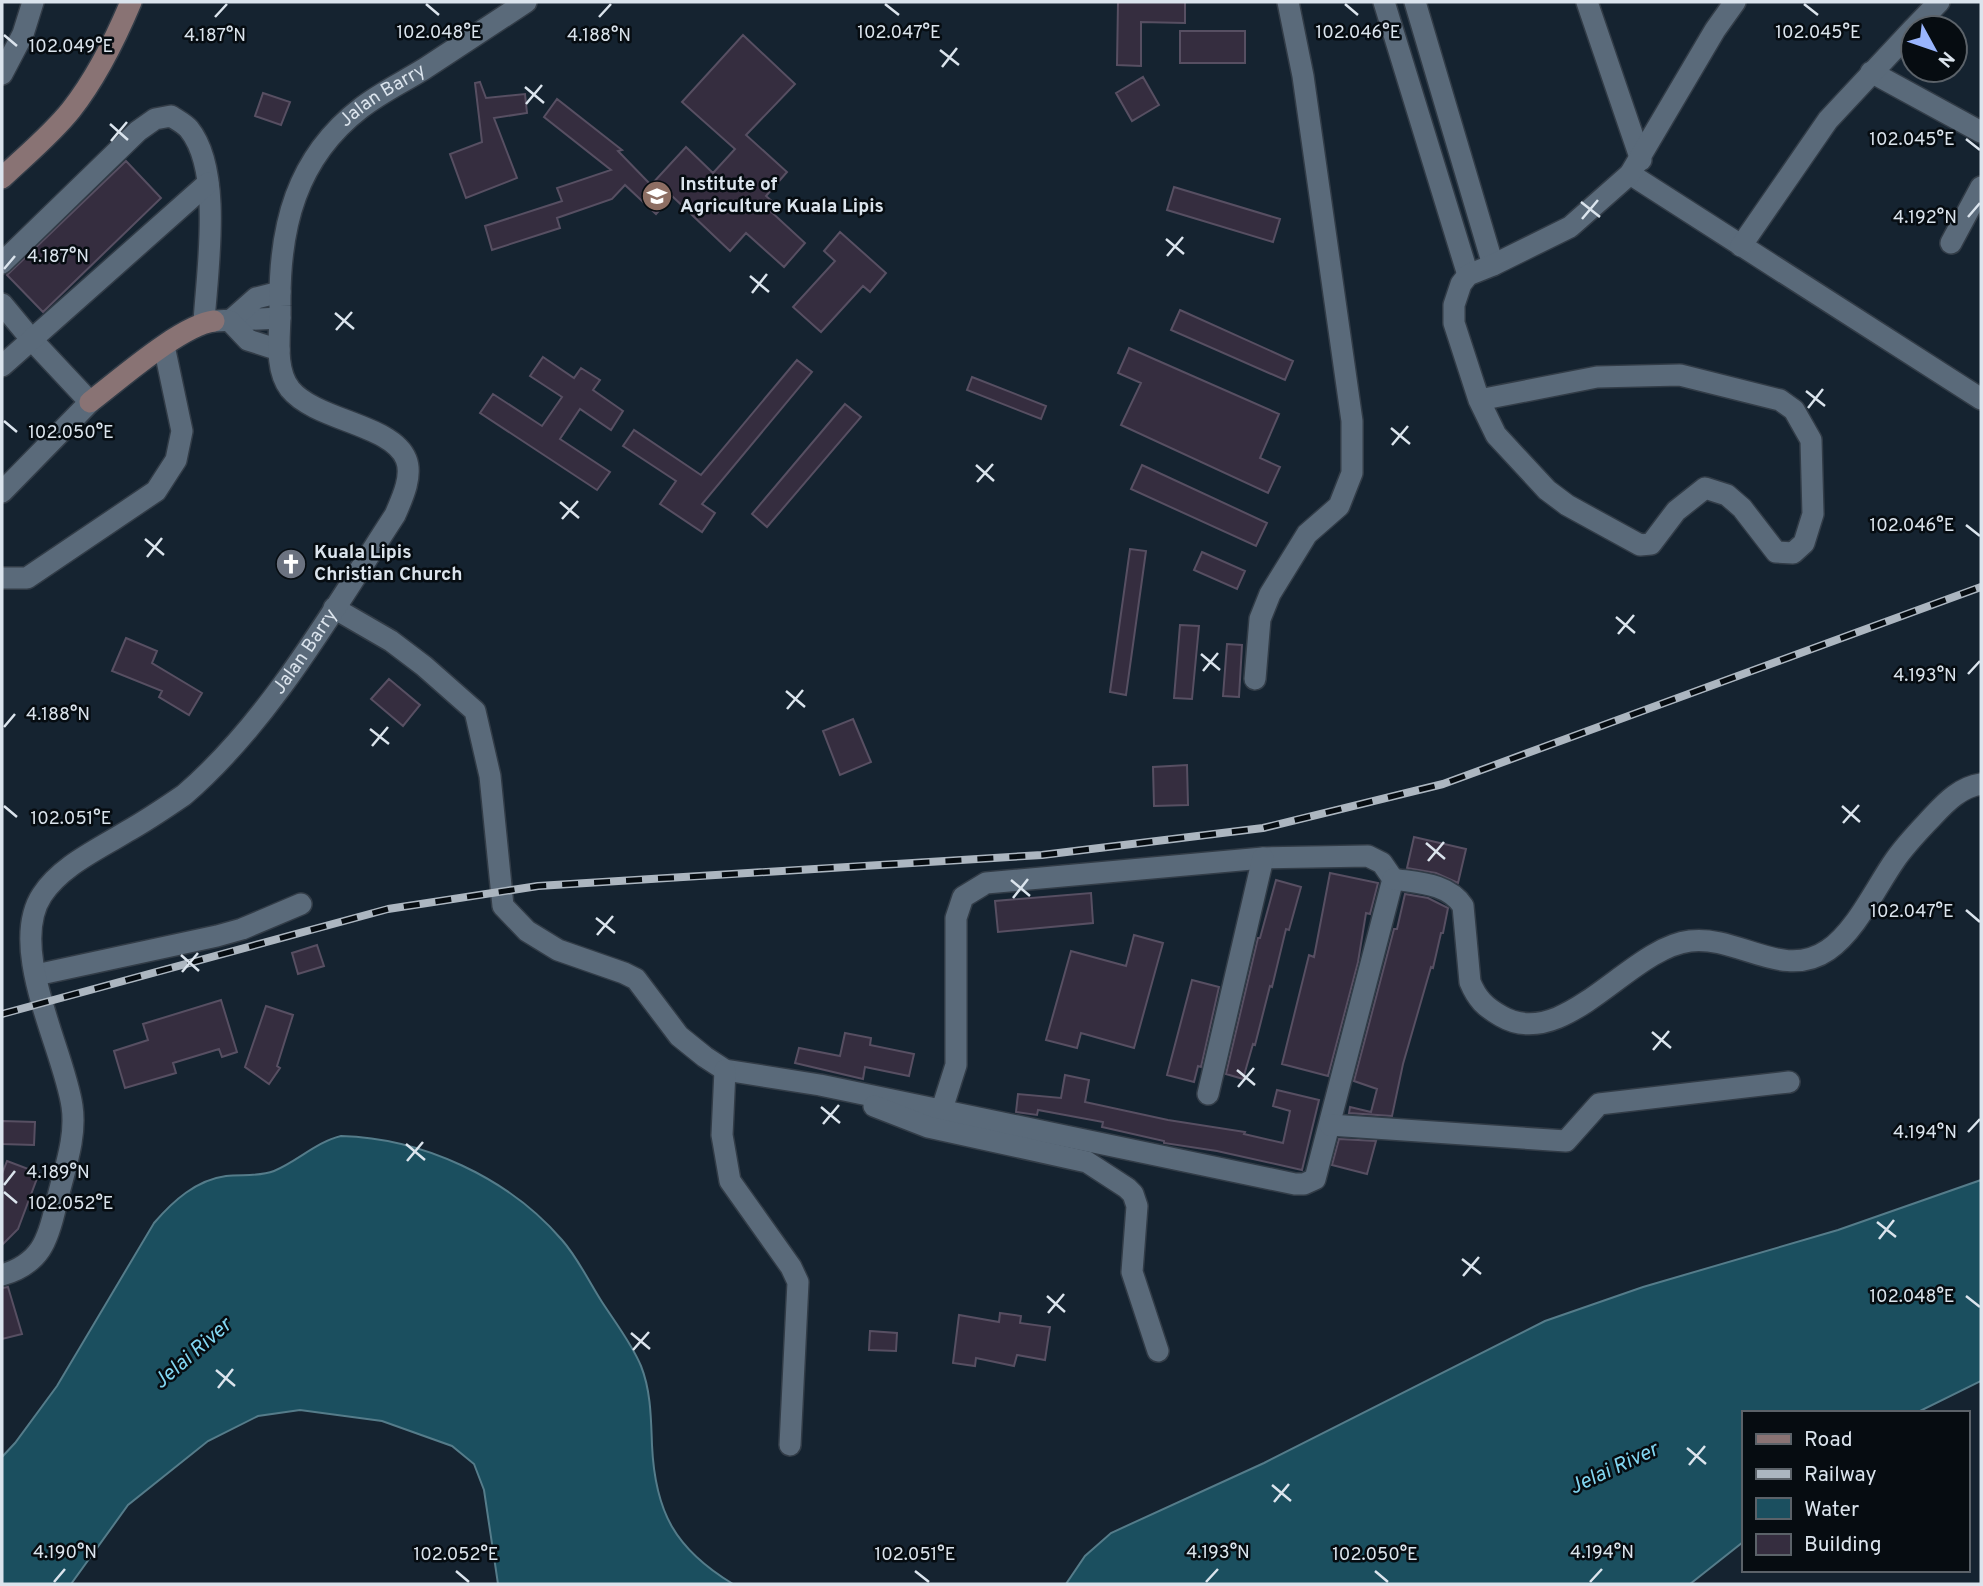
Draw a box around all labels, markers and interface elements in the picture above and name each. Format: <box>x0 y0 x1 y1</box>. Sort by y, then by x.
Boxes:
north arrow <box>1899 14 1969 84</box>
text: 102.048°E <box>396 22 482 45</box>
text: 102.047°E <box>857 22 941 45</box>
text: 102.046°E <box>1316 22 1400 45</box>
text: 102.045°E <box>1775 22 1861 45</box>
text: 4.187°N <box>184 25 246 48</box>
text: 4.188°N <box>567 25 631 48</box>
text: 102.049°E <box>29 36 113 59</box>
text: N <box>1932 46 1959 72</box>
street label: Jalan Barry <box>334 59 430 133</box>
text: 102.045°E <box>1869 129 1955 152</box>
place label: Institute of Agriculture Kuala Lipis <box>680 173 884 219</box>
school or university icon: Institute of Agriculture Kuala Lipis <box>640 179 674 213</box>
text: 4.192°N <box>1893 207 1957 230</box>
text: 4.187°N <box>27 246 89 269</box>
text: 102.050°E <box>28 422 114 445</box>
text: 102.046°E <box>1870 515 1954 538</box>
place label: Kuala Lipis Christian Church <box>314 541 463 587</box>
church icon: Kuala Lipis Christian Church <box>274 547 308 581</box>
street label: Jalan Barry <box>268 605 343 699</box>
text: 4.193°N <box>1893 665 1957 688</box>
text: 4.188°N <box>26 704 90 727</box>
text: 102.051°E <box>31 808 111 831</box>
text: 102.047°E <box>1870 901 1954 924</box>
text: 4.194°N <box>1893 1122 1957 1145</box>
text: 4.189°N <box>26 1162 90 1185</box>
text: 102.052°E <box>28 1193 114 1216</box>
text: 102.048°E <box>1869 1286 1955 1309</box>
water label: Jelai River <box>148 1311 239 1396</box>
legend <box>1742 1411 1969 1572</box>
text: Road <box>1804 1427 1853 1454</box>
water label: Jelai River <box>1565 1436 1665 1501</box>
text: Railway <box>1804 1462 1877 1489</box>
text: Water <box>1804 1497 1859 1524</box>
text: Building <box>1804 1532 1882 1559</box>
text: 4.190°N <box>33 1542 97 1565</box>
text: 4.193°N <box>1186 1542 1250 1565</box>
text: 4.194°N <box>1570 1542 1634 1565</box>
text: 102.052°E <box>413 1544 499 1567</box>
text: 102.051°E <box>875 1544 955 1567</box>
text: 102.050°E <box>1332 1544 1418 1567</box>

